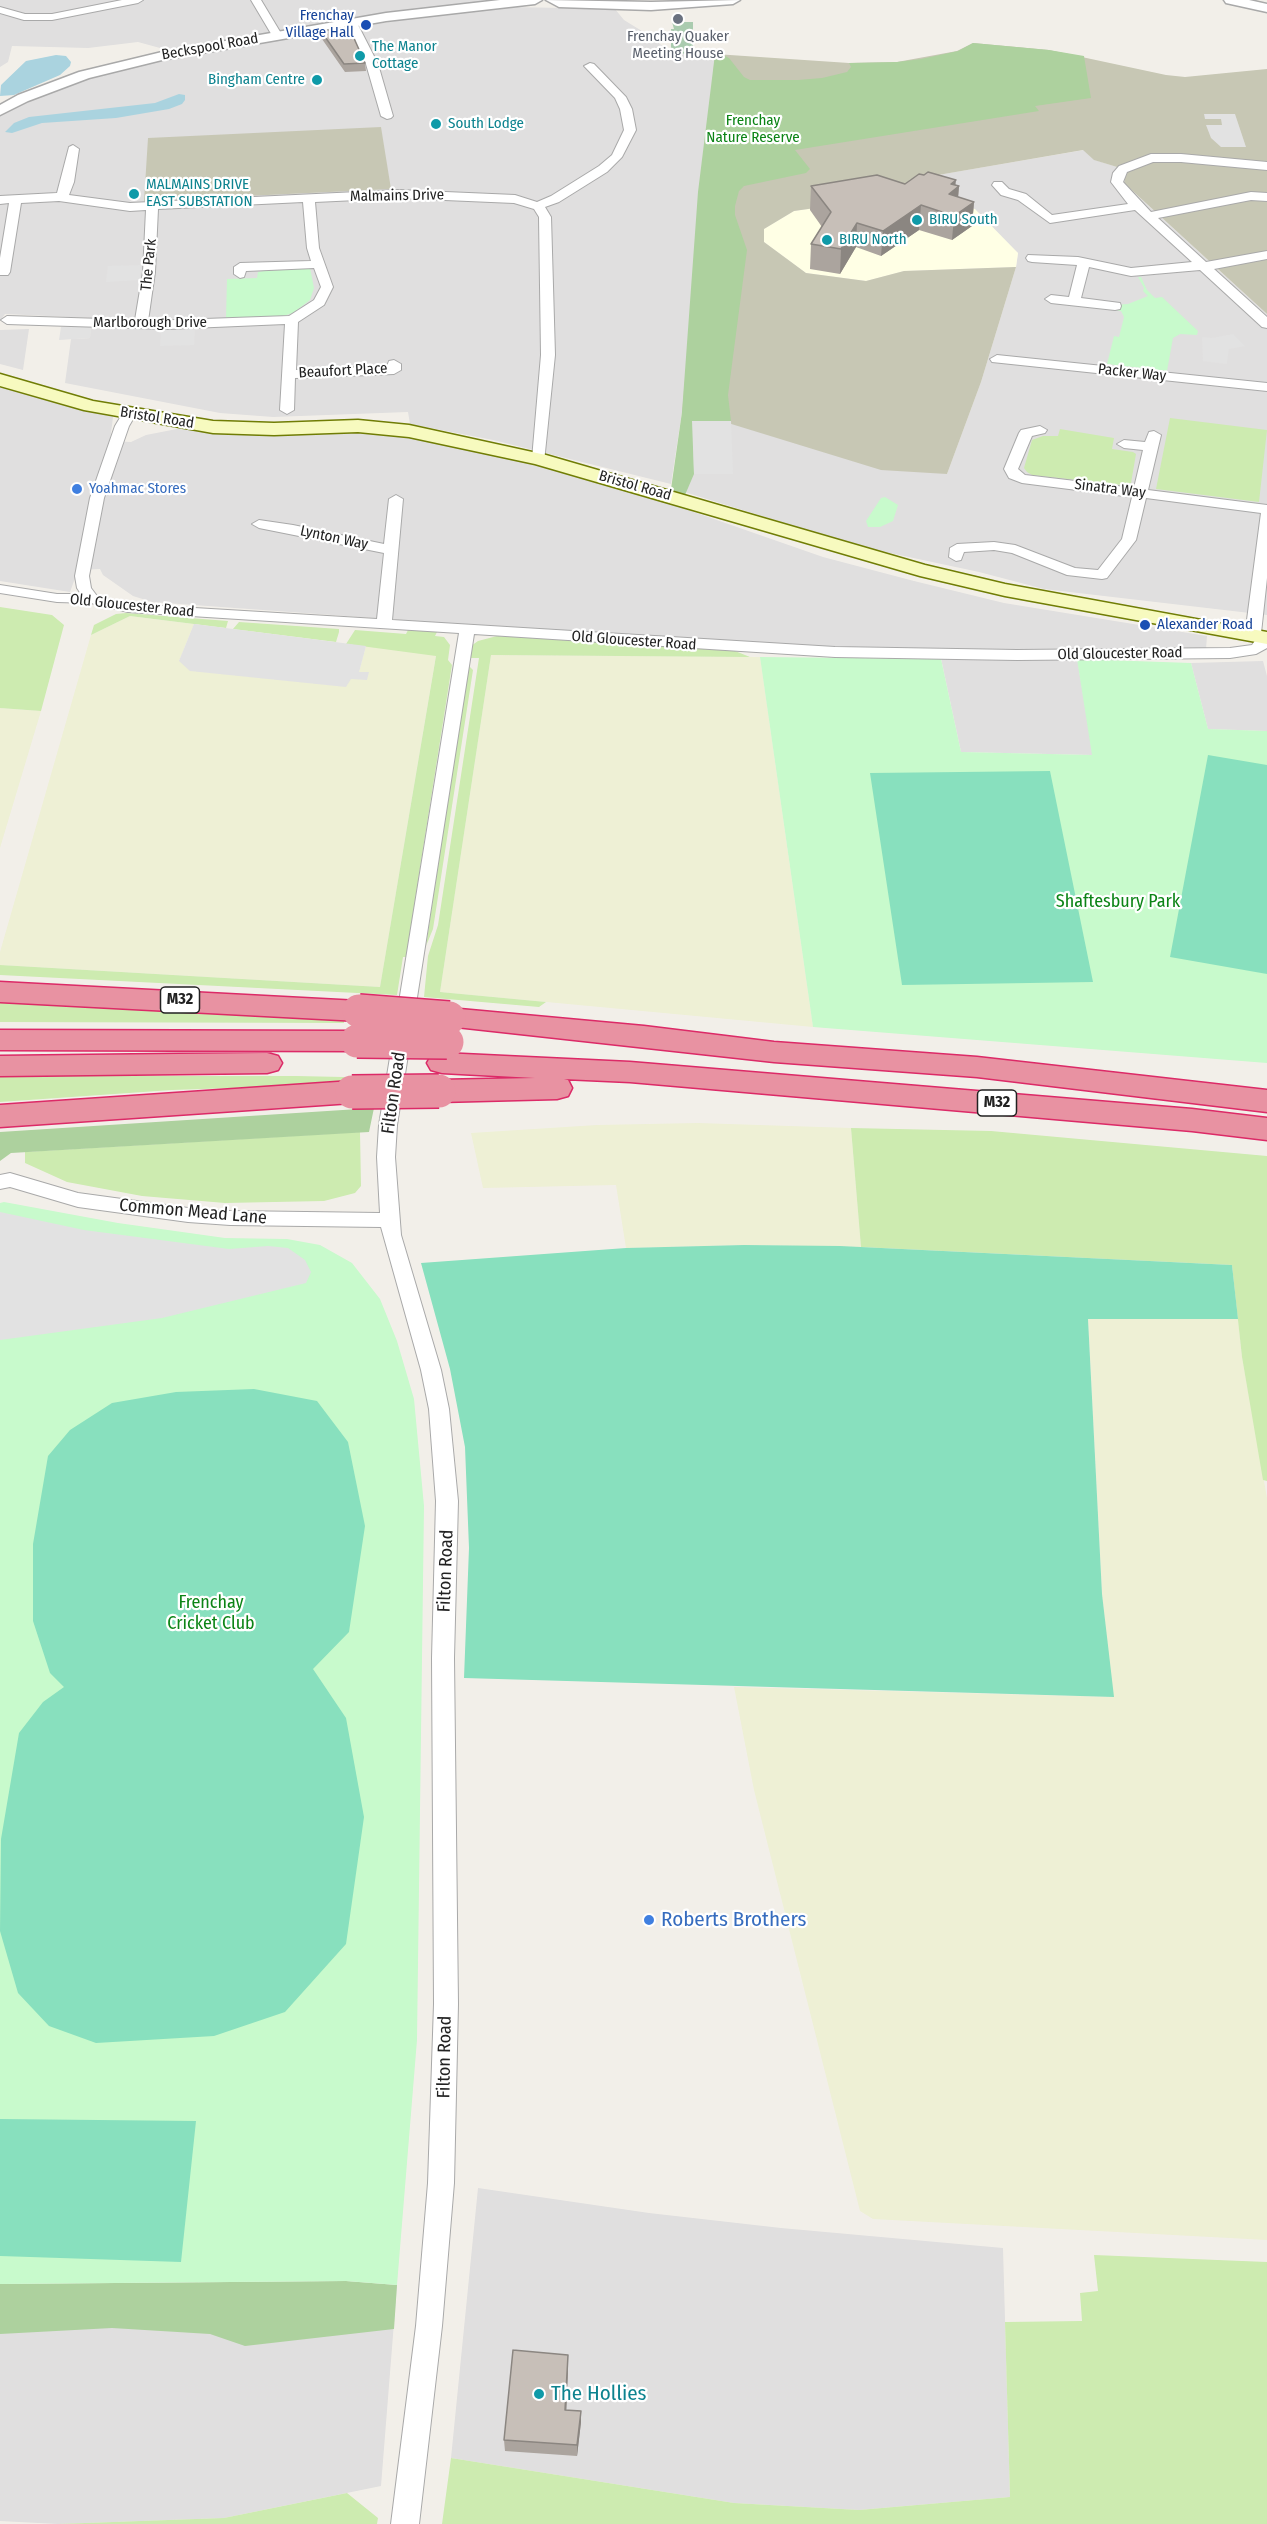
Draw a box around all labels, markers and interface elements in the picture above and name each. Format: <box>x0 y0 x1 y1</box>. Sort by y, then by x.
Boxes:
place label: Frenchay Village Hall <box>286 7 354 42</box>
marker: Frenchay Quaker Meeting House <box>671 12 685 26</box>
marker: Frenchay Village Hall <box>359 18 373 32</box>
place label: Frenchay Quaker Meeting House <box>627 28 729 63</box>
street label: Beckspool Road <box>160 30 260 64</box>
place label: The Manor Cottage <box>372 38 437 73</box>
marker: The Manor Cottage <box>353 49 367 63</box>
place label: Bingham Centre <box>208 71 305 89</box>
marker: Bingham Centre <box>310 73 324 87</box>
park label: Frenchay Nature Reserve <box>706 112 800 147</box>
place label: South Lodge <box>448 115 524 133</box>
marker: South Lodge <box>429 117 443 131</box>
place label: MALMAINS DRIVE EAST SUBSTATION <box>146 176 253 211</box>
street label: Malmains Drive <box>350 186 444 206</box>
marker: MALMAINS DRIVE EAST SUBSTATION <box>127 187 141 201</box>
place label: BIRU South <box>929 211 998 229</box>
marker: BIRU South <box>910 213 924 227</box>
place label: BIRU North <box>839 231 907 249</box>
marker: BIRU North <box>820 233 834 247</box>
street label: The Park <box>137 238 161 292</box>
street label: Marlborough Drive <box>93 314 207 332</box>
street label: Beaufort Place <box>298 360 388 382</box>
street label: Packer Way <box>1097 360 1167 386</box>
street label: Bristol Road <box>119 403 195 433</box>
street label: Bristol Road <box>597 467 673 505</box>
street label: Sinatra Way <box>1073 476 1147 502</box>
place label: Yoahmac Stores <box>89 480 186 498</box>
marker: Yoahmac Stores <box>70 482 84 496</box>
street label: Lynton Way <box>298 522 370 554</box>
street label: Old Gloucester Road <box>69 591 195 621</box>
place label: Alexander Road <box>1157 616 1253 634</box>
marker: Alexander Road <box>1138 618 1152 632</box>
street label: Old Gloucester Road <box>571 628 697 654</box>
street label: Old Gloucester Road <box>1057 644 1183 664</box>
park label: Shaftesbury Park <box>1056 891 1180 913</box>
road number: M32 <box>160 987 200 1013</box>
street label: Filton Road <box>378 1051 410 1135</box>
road number: M32 <box>978 1090 1016 1116</box>
street label: Common Mead Lane <box>118 1195 268 1229</box>
street label: Filton Road <box>434 1529 458 1613</box>
park label: Frenchay Cricket Club <box>167 1592 255 1634</box>
place label: Roberts Brothers <box>661 1907 806 1933</box>
marker: Roberts Brothers <box>642 1913 656 1927</box>
street label: Filton Road <box>433 2015 457 2099</box>
place label: The Hollies <box>551 2381 647 2407</box>
marker: The Hollies <box>532 2387 546 2401</box>

